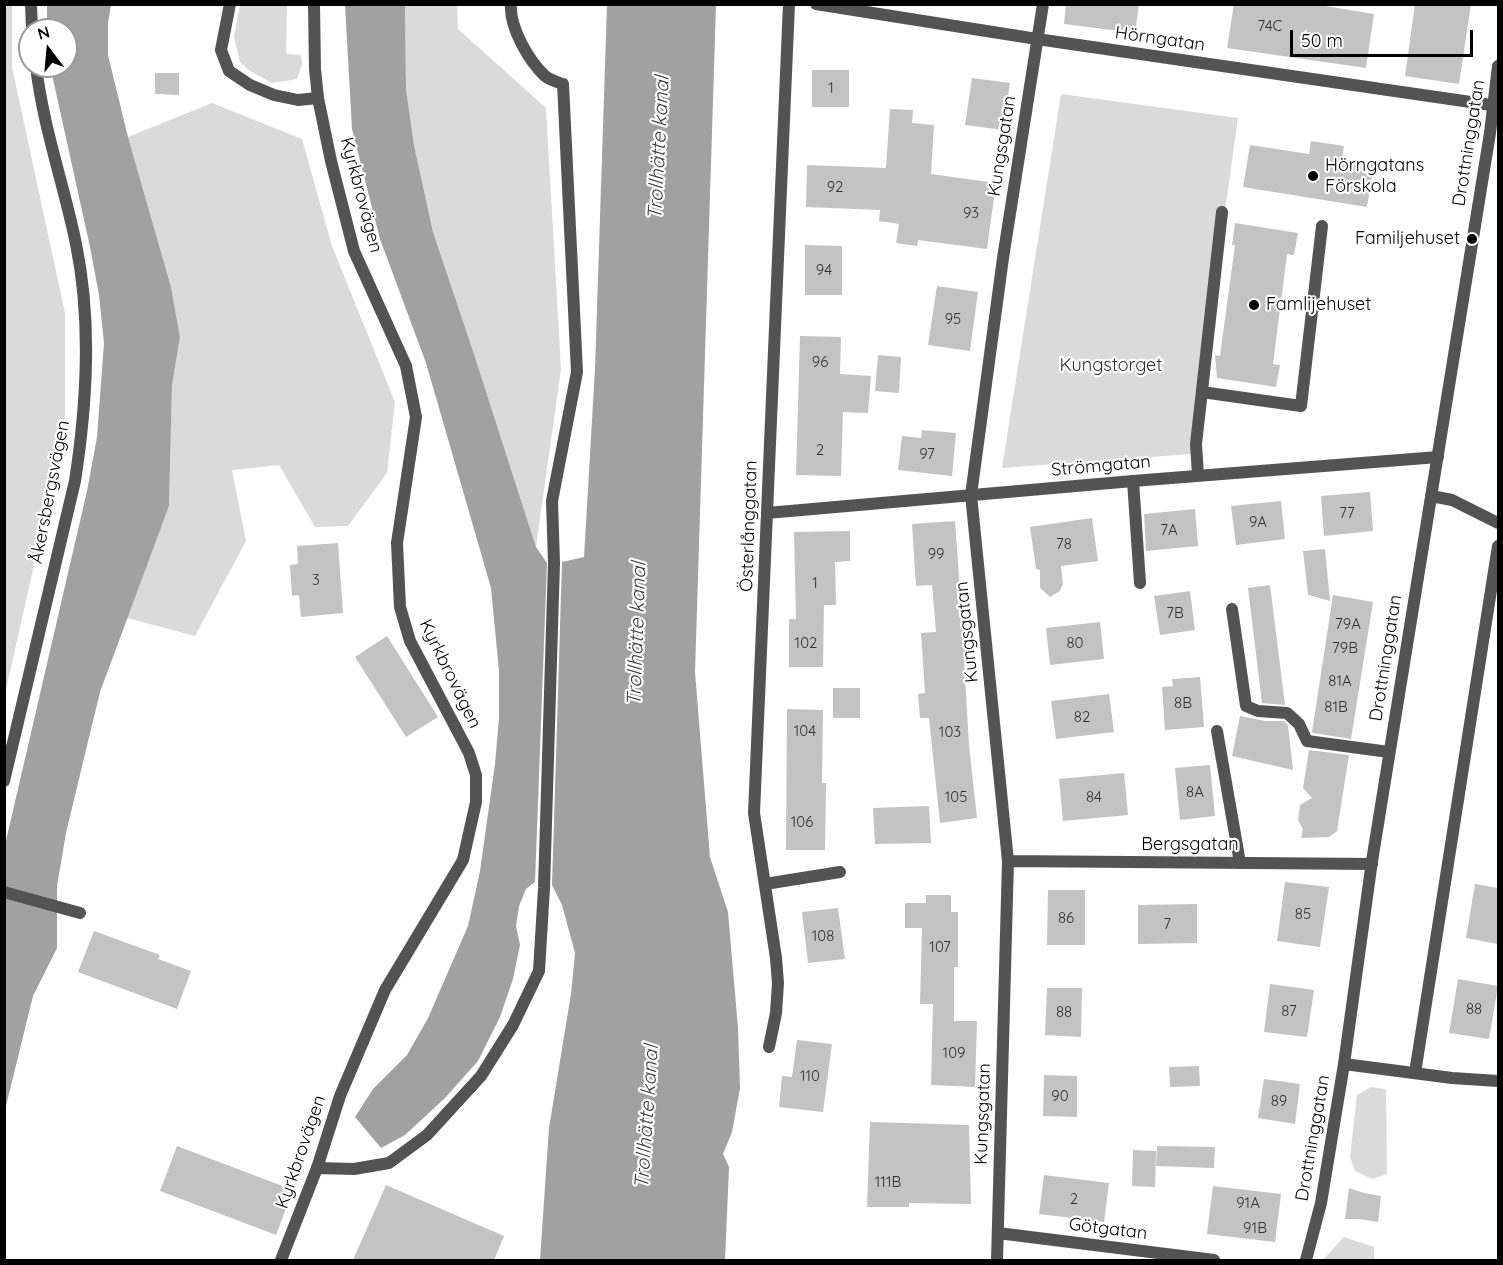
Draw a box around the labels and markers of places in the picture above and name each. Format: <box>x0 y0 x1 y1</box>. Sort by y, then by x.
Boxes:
place label: Hörngatans Förskola <box>1325 155 1424 198</box>
marker: Hörngatans Förskola <box>1306 169 1320 183</box>
place label: Familjehuset <box>1355 228 1460 250</box>
marker: Familjehuset <box>1465 232 1479 246</box>
place label: Famlijehuset <box>1266 294 1371 316</box>
marker: Famlijehuset <box>1247 298 1261 312</box>

